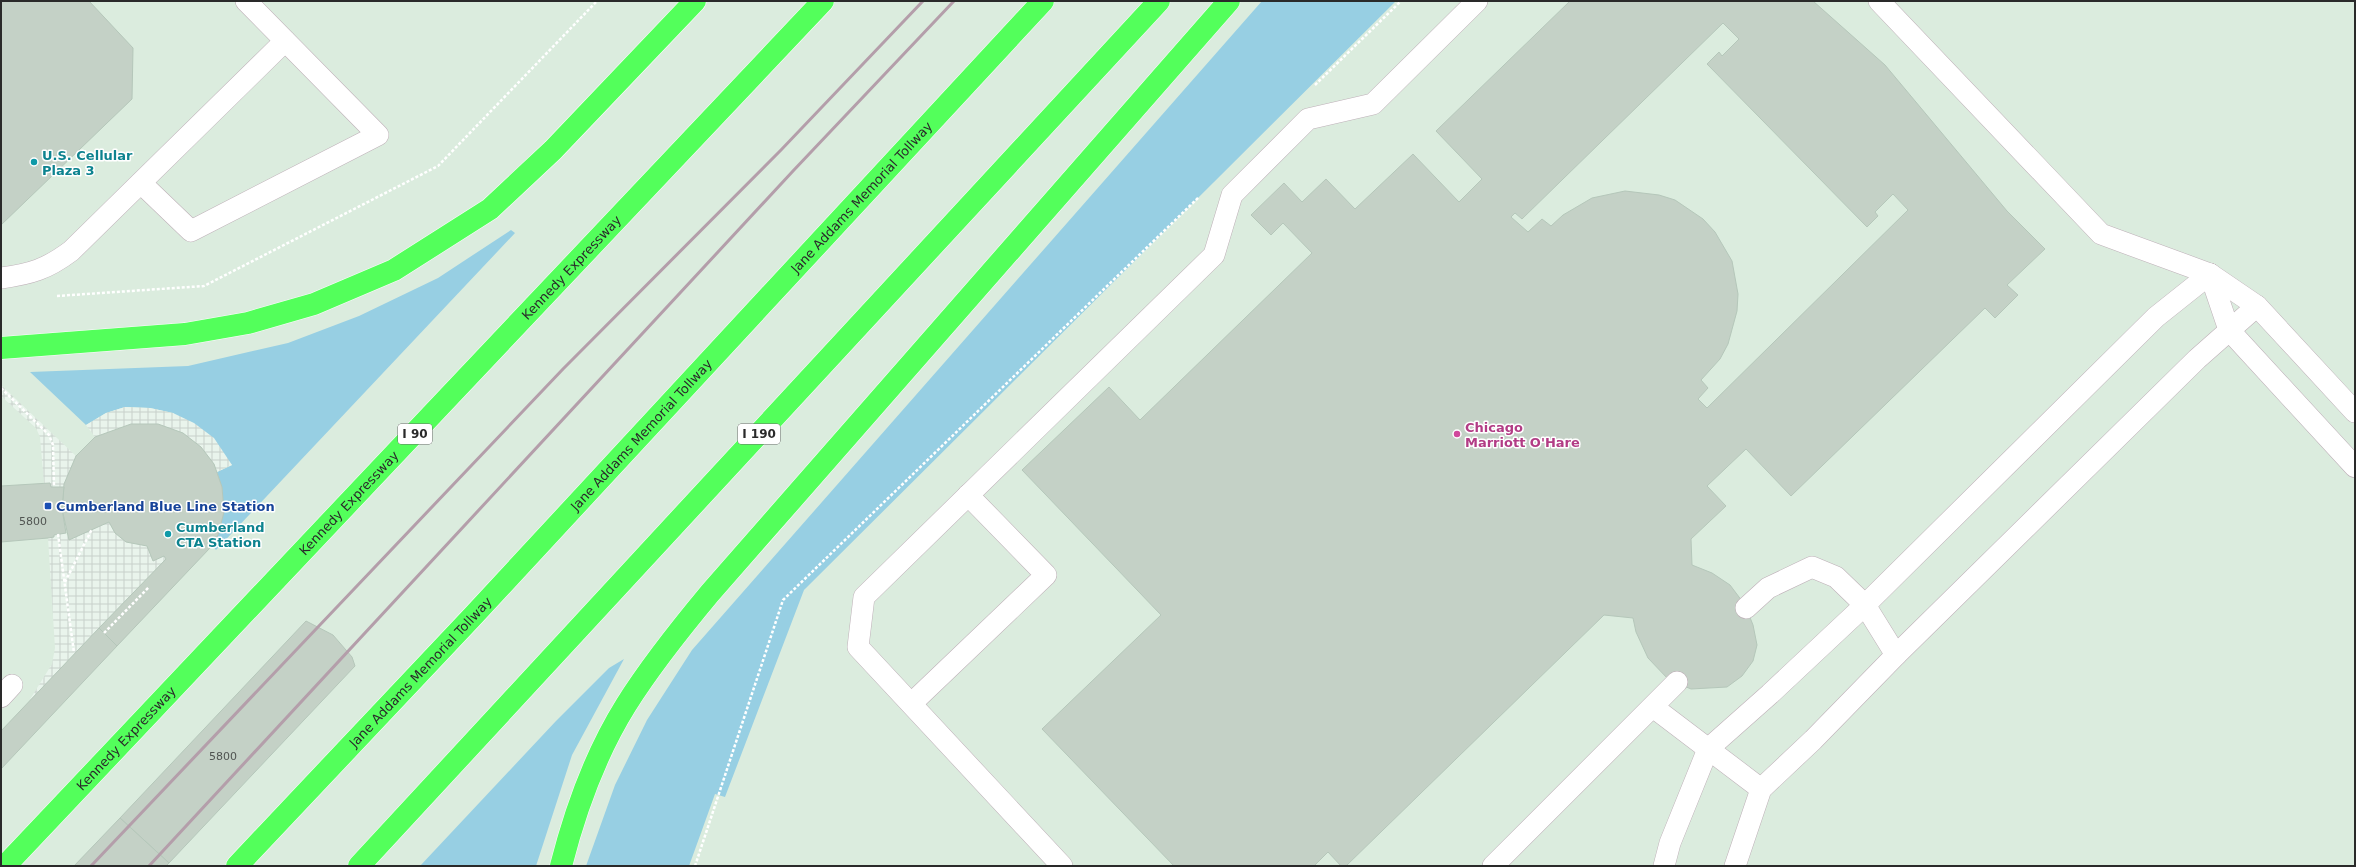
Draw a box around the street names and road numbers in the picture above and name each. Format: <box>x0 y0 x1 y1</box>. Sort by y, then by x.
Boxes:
street label: Jane Addams Memorial Tollway <box>787 118 936 277</box>
street label: Kennedy Expressway <box>519 212 624 323</box>
street label: Jane Addams Memorial Tollway <box>567 356 715 515</box>
road number: I 90 <box>398 424 432 444</box>
road number: I 190 <box>738 424 780 444</box>
street label: Kennedy Expressway <box>296 448 402 558</box>
street label: Jane Addams Memorial Tollway <box>346 594 495 751</box>
street label: Kennedy Expressway <box>74 683 179 794</box>

